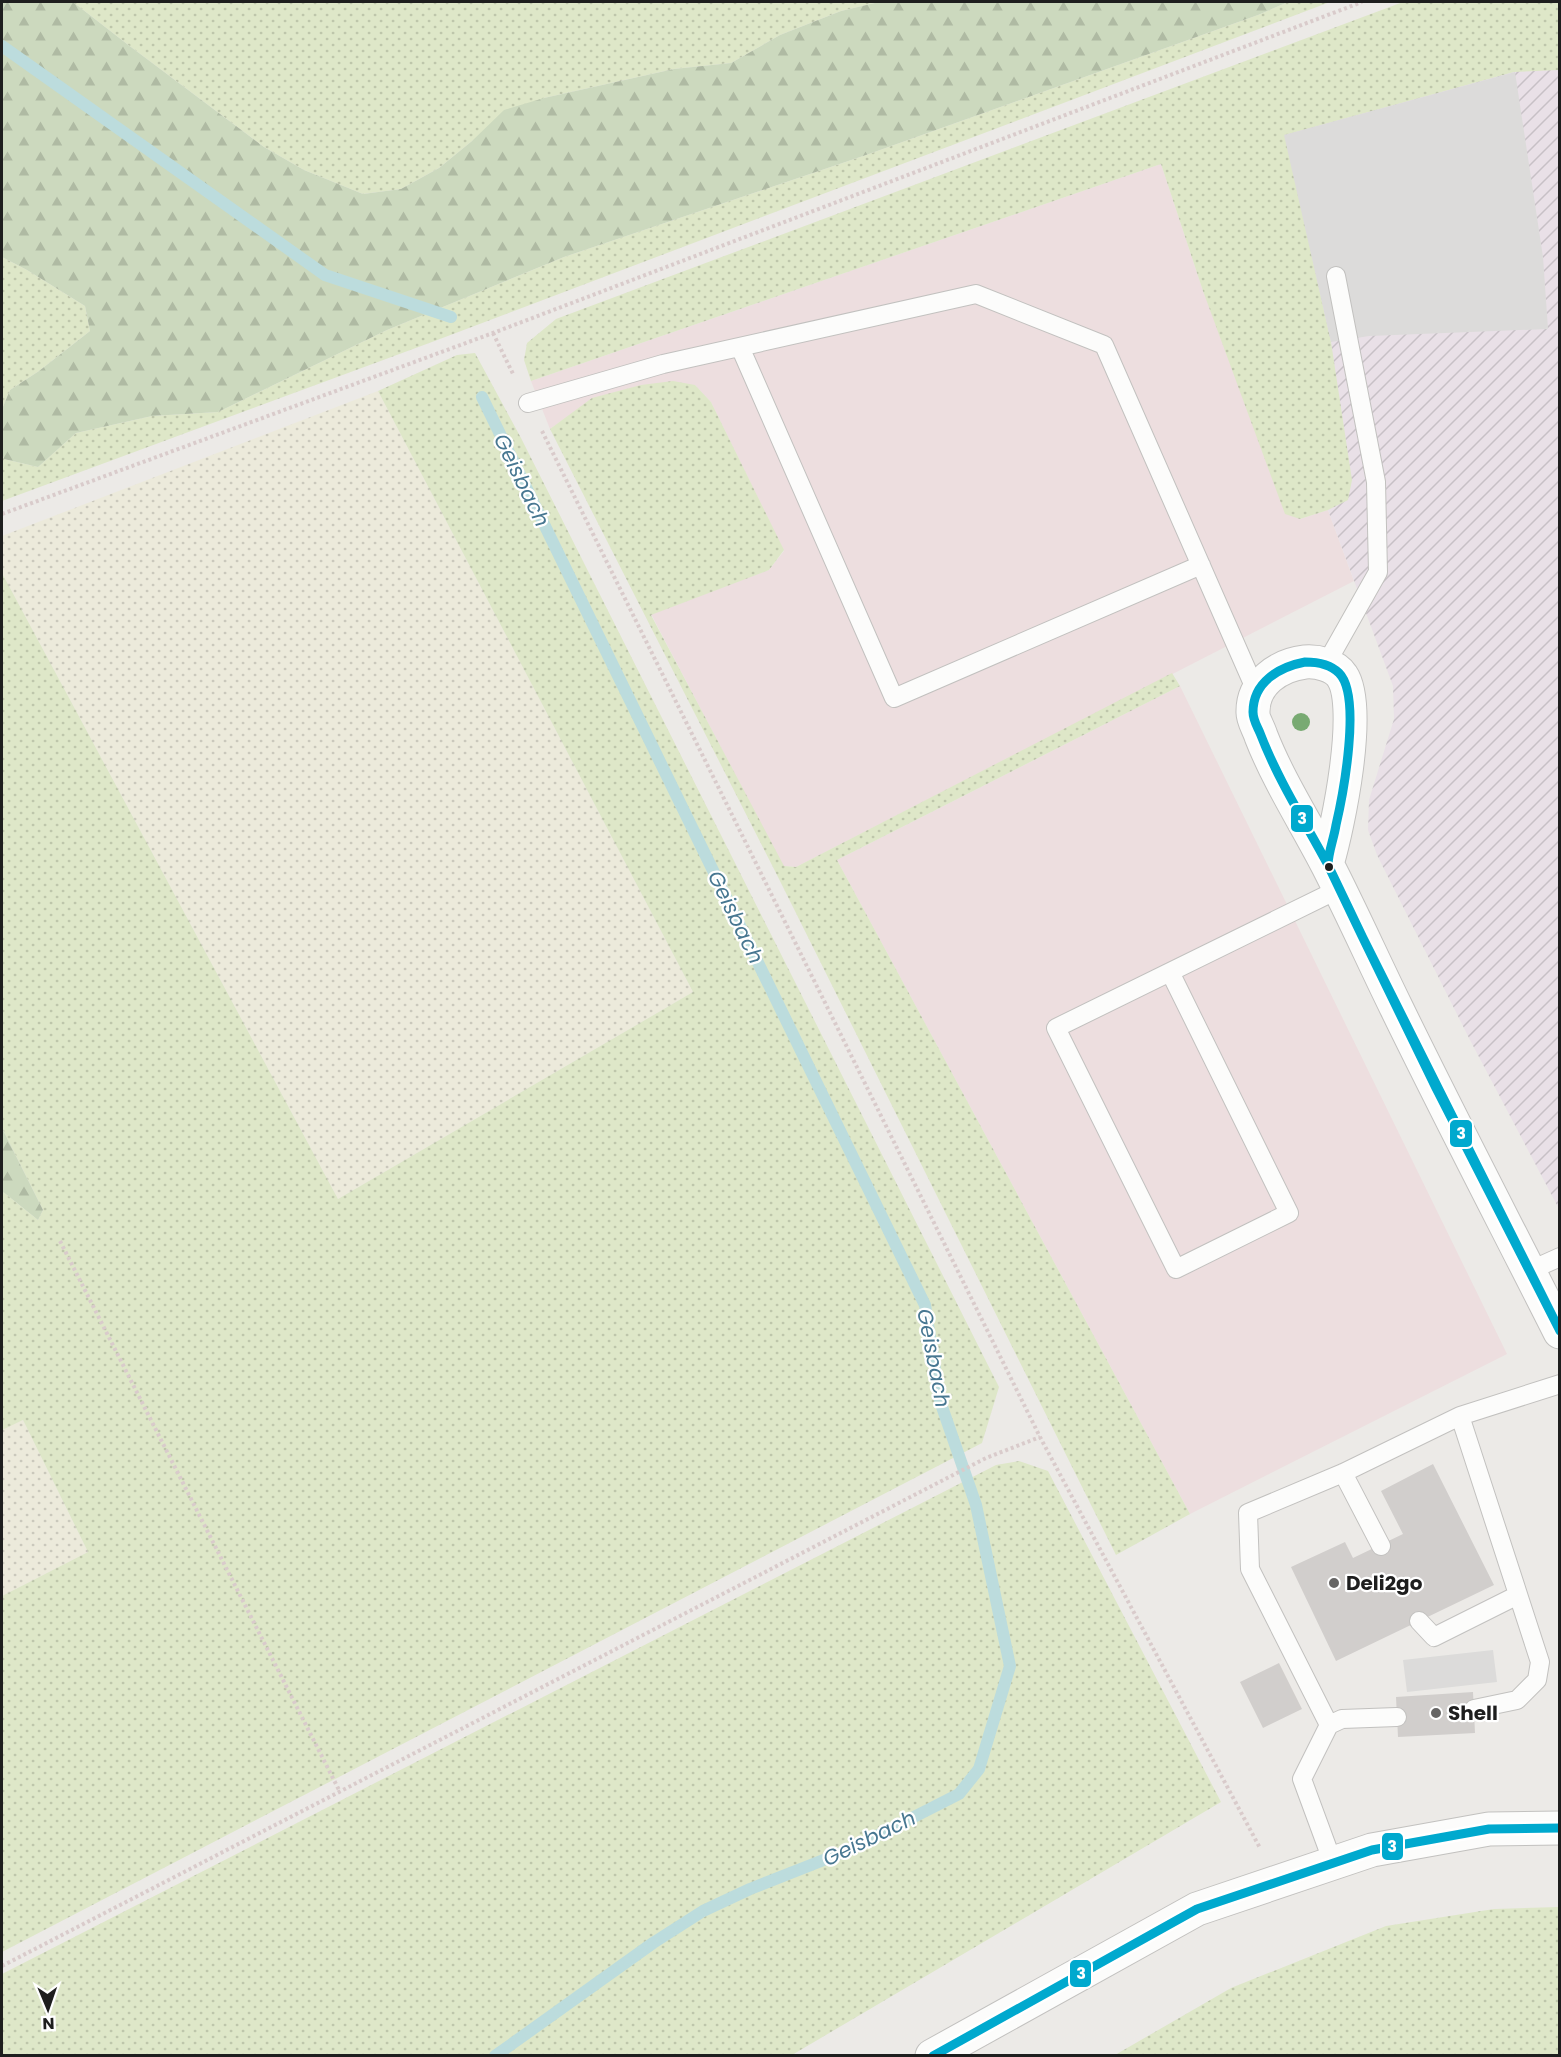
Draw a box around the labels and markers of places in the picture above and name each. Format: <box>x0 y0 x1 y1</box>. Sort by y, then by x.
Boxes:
unlabelled marker <box>1323 861 1335 873</box>
place label: Deli2go <box>1346 1569 1423 1597</box>
marker: Deli2go <box>1327 1576 1341 1590</box>
place label: Shell <box>1448 1699 1498 1727</box>
marker: Shell <box>1429 1706 1443 1720</box>

